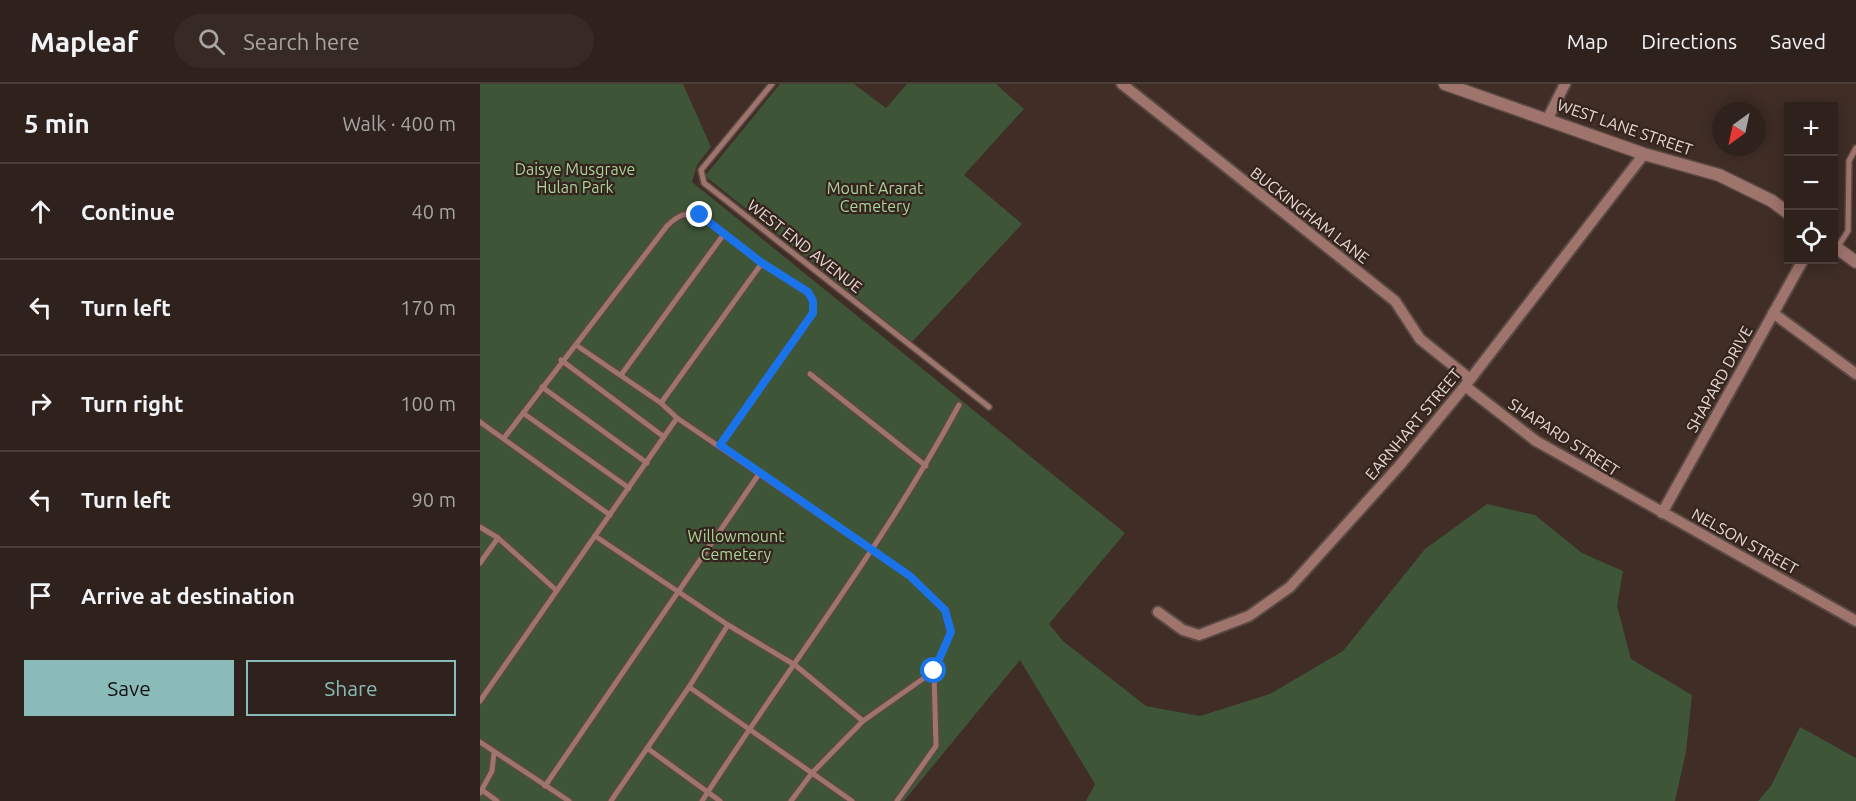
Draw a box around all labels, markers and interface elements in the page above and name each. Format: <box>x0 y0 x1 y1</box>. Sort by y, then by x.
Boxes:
search box <box>174 14 594 68</box>
icon: search <box>195 25 228 58</box>
text: Mapleaf <box>30 26 138 57</box>
text: Search here <box>243 29 360 54</box>
text: Map <box>1567 29 1608 53</box>
text: Directions <box>1641 29 1737 53</box>
text: Saved <box>1770 29 1826 53</box>
street label: WEST LANE STREET <box>1555 95 1695 159</box>
north arrow <box>1712 102 1766 156</box>
map controls <box>1784 102 1838 264</box>
button: + <box>1784 102 1838 156</box>
text: 5 min <box>24 109 90 138</box>
text: Walk · 400 m <box>343 112 456 135</box>
button: − <box>1784 156 1838 210</box>
park label: Daisye Musgrave Hulan Park <box>515 160 635 196</box>
street label: BUCKINGHAM LANE <box>1247 163 1373 267</box>
park label: Mount Ararat Cemetery <box>827 179 924 215</box>
icon: ahead <box>24 195 57 228</box>
street label: WEST END AVENUE <box>744 196 866 296</box>
text: Continue <box>81 199 175 224</box>
text: 40 m <box>412 200 456 223</box>
route end <box>686 201 712 227</box>
button: locate <box>1784 210 1838 264</box>
icon: left <box>24 291 57 324</box>
text: Turn left <box>81 295 171 320</box>
text: 170 m <box>400 296 456 319</box>
street label: SHAPARD DRIVE <box>1682 323 1756 435</box>
street label: EARNHART STREET <box>1361 365 1465 483</box>
icon: right <box>24 387 57 420</box>
text: Turn right <box>81 391 183 416</box>
text: 100 m <box>400 392 456 415</box>
street label: SHAPARD STREET <box>1505 395 1623 480</box>
icon: left <box>24 483 57 516</box>
text: Turn left <box>81 487 171 512</box>
text: 90 m <box>412 488 456 511</box>
street label: NELSON STREET <box>1689 504 1801 578</box>
park label: Willowmount Cemetery <box>688 527 785 563</box>
icon: arrive <box>24 579 57 612</box>
text: Arrive at destination <box>81 583 295 608</box>
route start <box>920 657 946 683</box>
button: Save <box>24 660 234 716</box>
button: Share <box>246 660 456 716</box>

